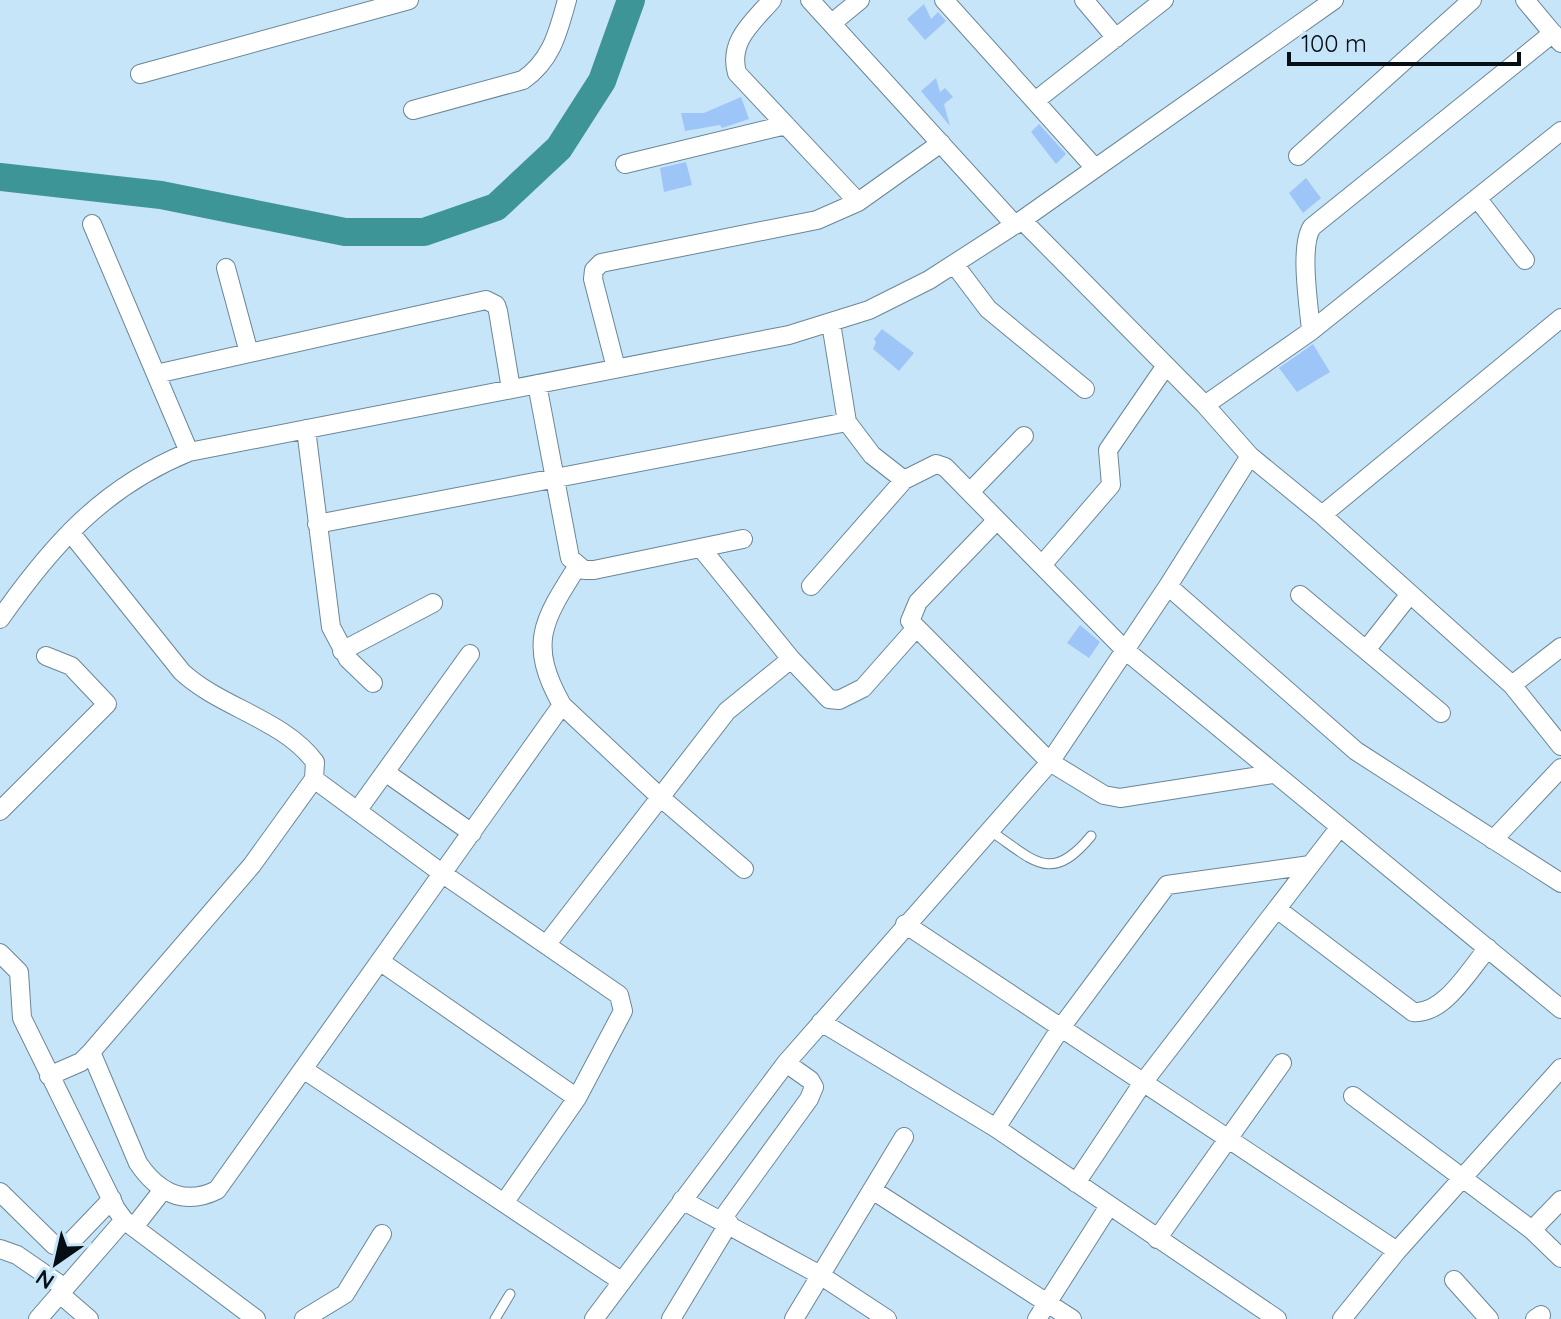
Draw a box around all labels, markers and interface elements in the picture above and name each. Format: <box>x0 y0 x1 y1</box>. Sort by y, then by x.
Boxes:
scale bar <box>1289 16 1519 66</box>
text: 100 m <box>1301 28 1367 58</box>
north arrow <box>16 1223 96 1303</box>
text: N <box>30 1263 59 1296</box>

